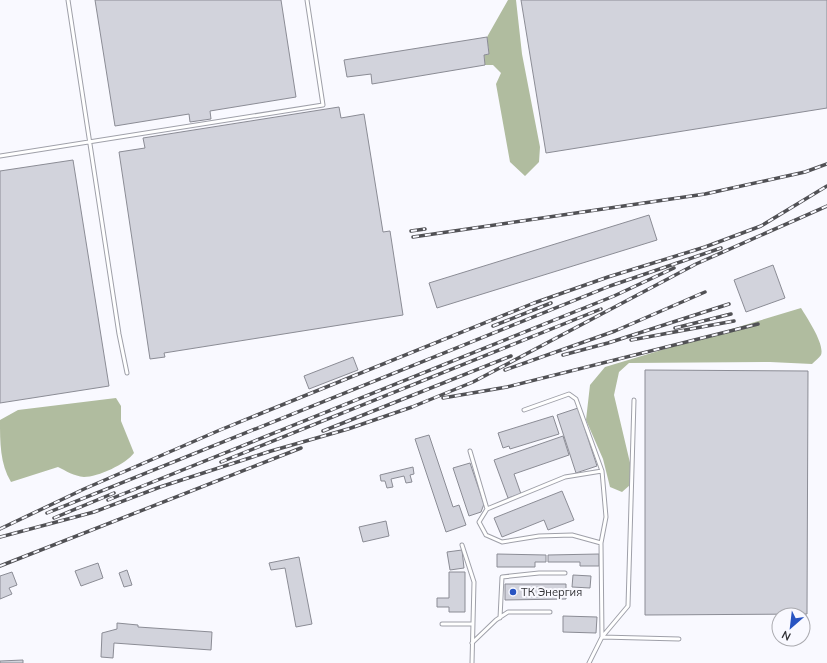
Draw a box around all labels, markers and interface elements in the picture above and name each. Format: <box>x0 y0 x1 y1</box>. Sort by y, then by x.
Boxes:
place label: ТК Энергия <box>521 585 582 599</box>
marker: ТК Энергия <box>508 587 518 597</box>
north arrow <box>771 607 811 647</box>
text: N <box>779 628 793 644</box>

